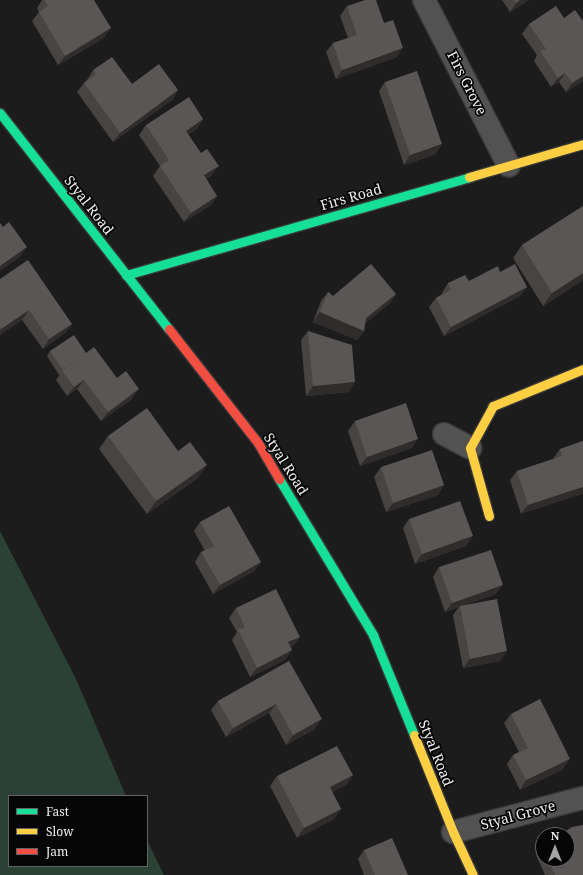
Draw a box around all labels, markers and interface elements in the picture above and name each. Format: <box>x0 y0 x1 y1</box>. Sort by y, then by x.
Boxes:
street label: Firs Grove <box>444 48 490 118</box>
street label: Styal Road <box>61 172 117 238</box>
street label: Firs Road <box>318 180 384 214</box>
street label: Styal Road <box>260 430 312 498</box>
street label: Styal Road <box>415 717 457 789</box>
legend <box>8 795 148 867</box>
street label: Styal Grove <box>479 797 557 833</box>
text: Fast <box>46 803 69 820</box>
text: Slow <box>46 823 74 840</box>
north arrow <box>535 827 575 867</box>
text: N <box>551 828 559 843</box>
text: Jam <box>46 843 68 860</box>

